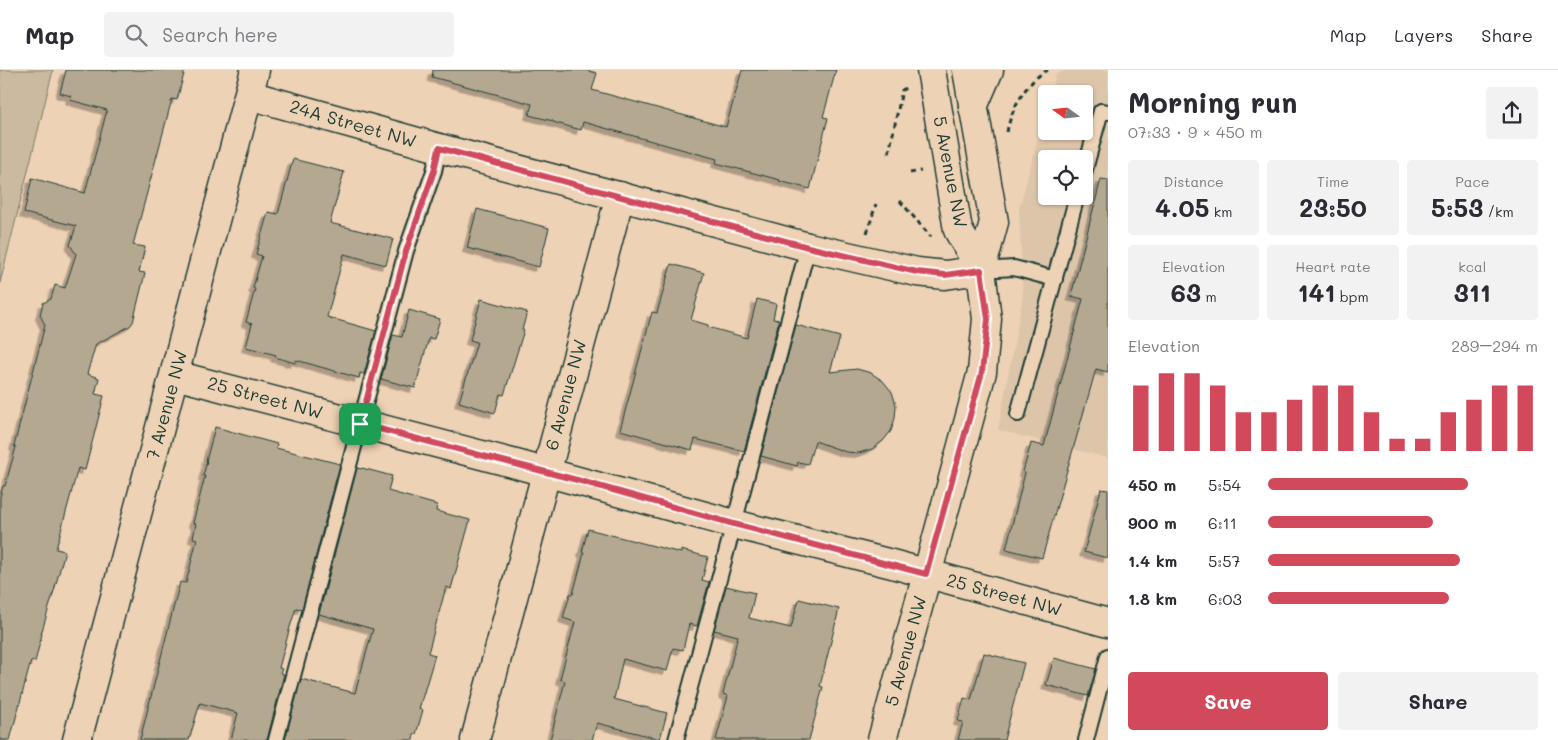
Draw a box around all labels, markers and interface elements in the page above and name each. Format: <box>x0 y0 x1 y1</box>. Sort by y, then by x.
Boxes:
search box <box>104 12 454 57</box>
text: Map <box>25 19 74 50</box>
icon: search <box>122 21 150 49</box>
text: Search here <box>162 22 278 47</box>
text: Map <box>1330 23 1366 47</box>
text: Layers <box>1394 23 1453 47</box>
text: Share <box>1481 23 1533 47</box>
text: Morning run <box>1128 84 1297 120</box>
north arrow <box>1038 85 1092 140</box>
map controls <box>1038 85 1093 205</box>
button: share <box>1486 87 1538 139</box>
street label: 24A Street NW <box>287 93 420 153</box>
street label: 5 Avenue NW <box>928 114 974 230</box>
text: 07:33 · 9 × 450 m <box>1128 121 1263 142</box>
button: locate <box>1038 150 1093 205</box>
text: Distance <box>1164 172 1224 191</box>
text: Time <box>1317 172 1349 191</box>
text: Pace <box>1455 172 1489 191</box>
text: 4.05 <box>1155 191 1209 223</box>
text: 23:50 <box>1299 191 1367 223</box>
text: 5:53 <box>1431 191 1483 223</box>
text: km <box>1209 202 1232 221</box>
text: /km <box>1483 202 1514 221</box>
text: Elevation <box>1162 257 1225 276</box>
text: Heart rate <box>1295 257 1371 276</box>
text: kcal <box>1458 257 1486 276</box>
text: 63 <box>1171 276 1201 308</box>
text: 141 <box>1297 276 1335 308</box>
text: 311 <box>1454 276 1491 308</box>
text: m <box>1201 287 1217 306</box>
text: bpm <box>1335 287 1369 306</box>
text: Elevation <box>1128 335 1200 356</box>
text: 289–294 m <box>1451 335 1538 356</box>
street label: 6 Avenue NW <box>539 337 591 453</box>
street label: 7 Avenue NW <box>140 347 192 462</box>
street label: 25 Street NW <box>205 370 326 424</box>
pin <box>339 403 381 445</box>
icon: arrive <box>346 410 374 438</box>
text: 450 m <box>1128 474 1176 495</box>
text: 5:54 <box>1208 474 1241 495</box>
text: 900 m <box>1128 512 1177 533</box>
text: 6:11 <box>1208 512 1237 533</box>
text: 1.4 km <box>1128 550 1177 571</box>
text: 5:57 <box>1208 550 1241 571</box>
street label: 25 Street NW <box>944 567 1065 621</box>
text: 1.8 km <box>1128 588 1177 609</box>
text: 6:03 <box>1208 588 1242 609</box>
street label: 5 Avenue NW <box>879 593 931 709</box>
button: Save <box>1128 672 1328 730</box>
button: Share <box>1338 672 1538 730</box>

